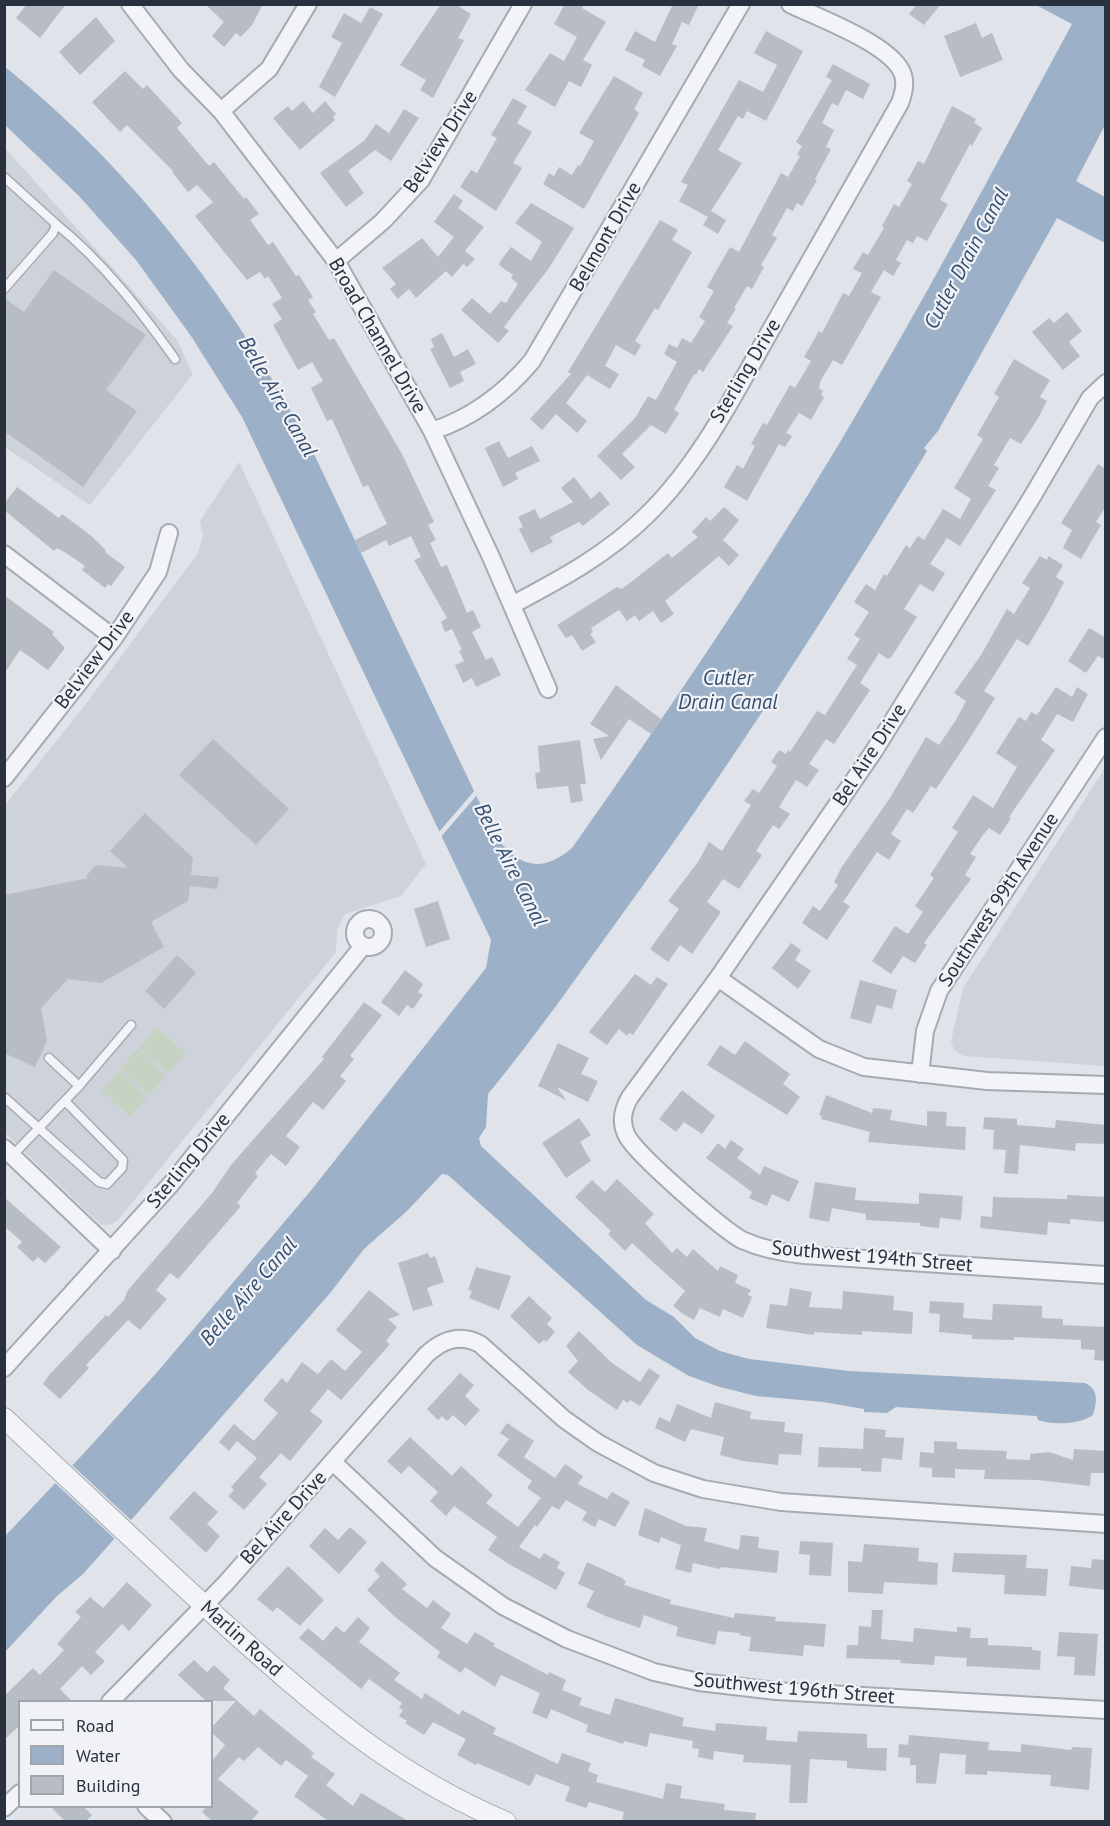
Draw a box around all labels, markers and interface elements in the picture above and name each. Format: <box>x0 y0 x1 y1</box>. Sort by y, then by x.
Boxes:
street label: Belview Drive <box>399 86 483 198</box>
street label: Belmont Drive <box>565 178 647 296</box>
water label: Cutler Drain Canal <box>919 184 1015 334</box>
street label: Broad Channel Drive <box>323 254 431 418</box>
street label: Sterling Drive <box>706 315 786 427</box>
water label: Belle Aire Canal <box>232 332 322 462</box>
street label: Belview Drive <box>50 606 140 714</box>
water label: Cutler Drain Canal <box>678 666 778 716</box>
street label: Bel Aire Drive <box>828 699 912 811</box>
water label: Belle Aire Canal <box>468 799 552 931</box>
street label: Southwest 99th Avenue <box>934 809 1064 991</box>
street label: Sterling Drive <box>142 1108 236 1214</box>
water label: Belle Aire Canal <box>195 1233 303 1351</box>
street label: Southwest 194th Street <box>770 1236 974 1278</box>
street label: Bel Aire Drive <box>236 1466 332 1570</box>
street label: Marlin Road <box>195 1596 287 1682</box>
street label: Southwest 196th Street <box>692 1668 896 1710</box>
legend <box>18 1700 213 1808</box>
text: Road <box>76 1714 114 1737</box>
text: Water <box>76 1744 120 1767</box>
text: Building <box>76 1774 140 1797</box>

